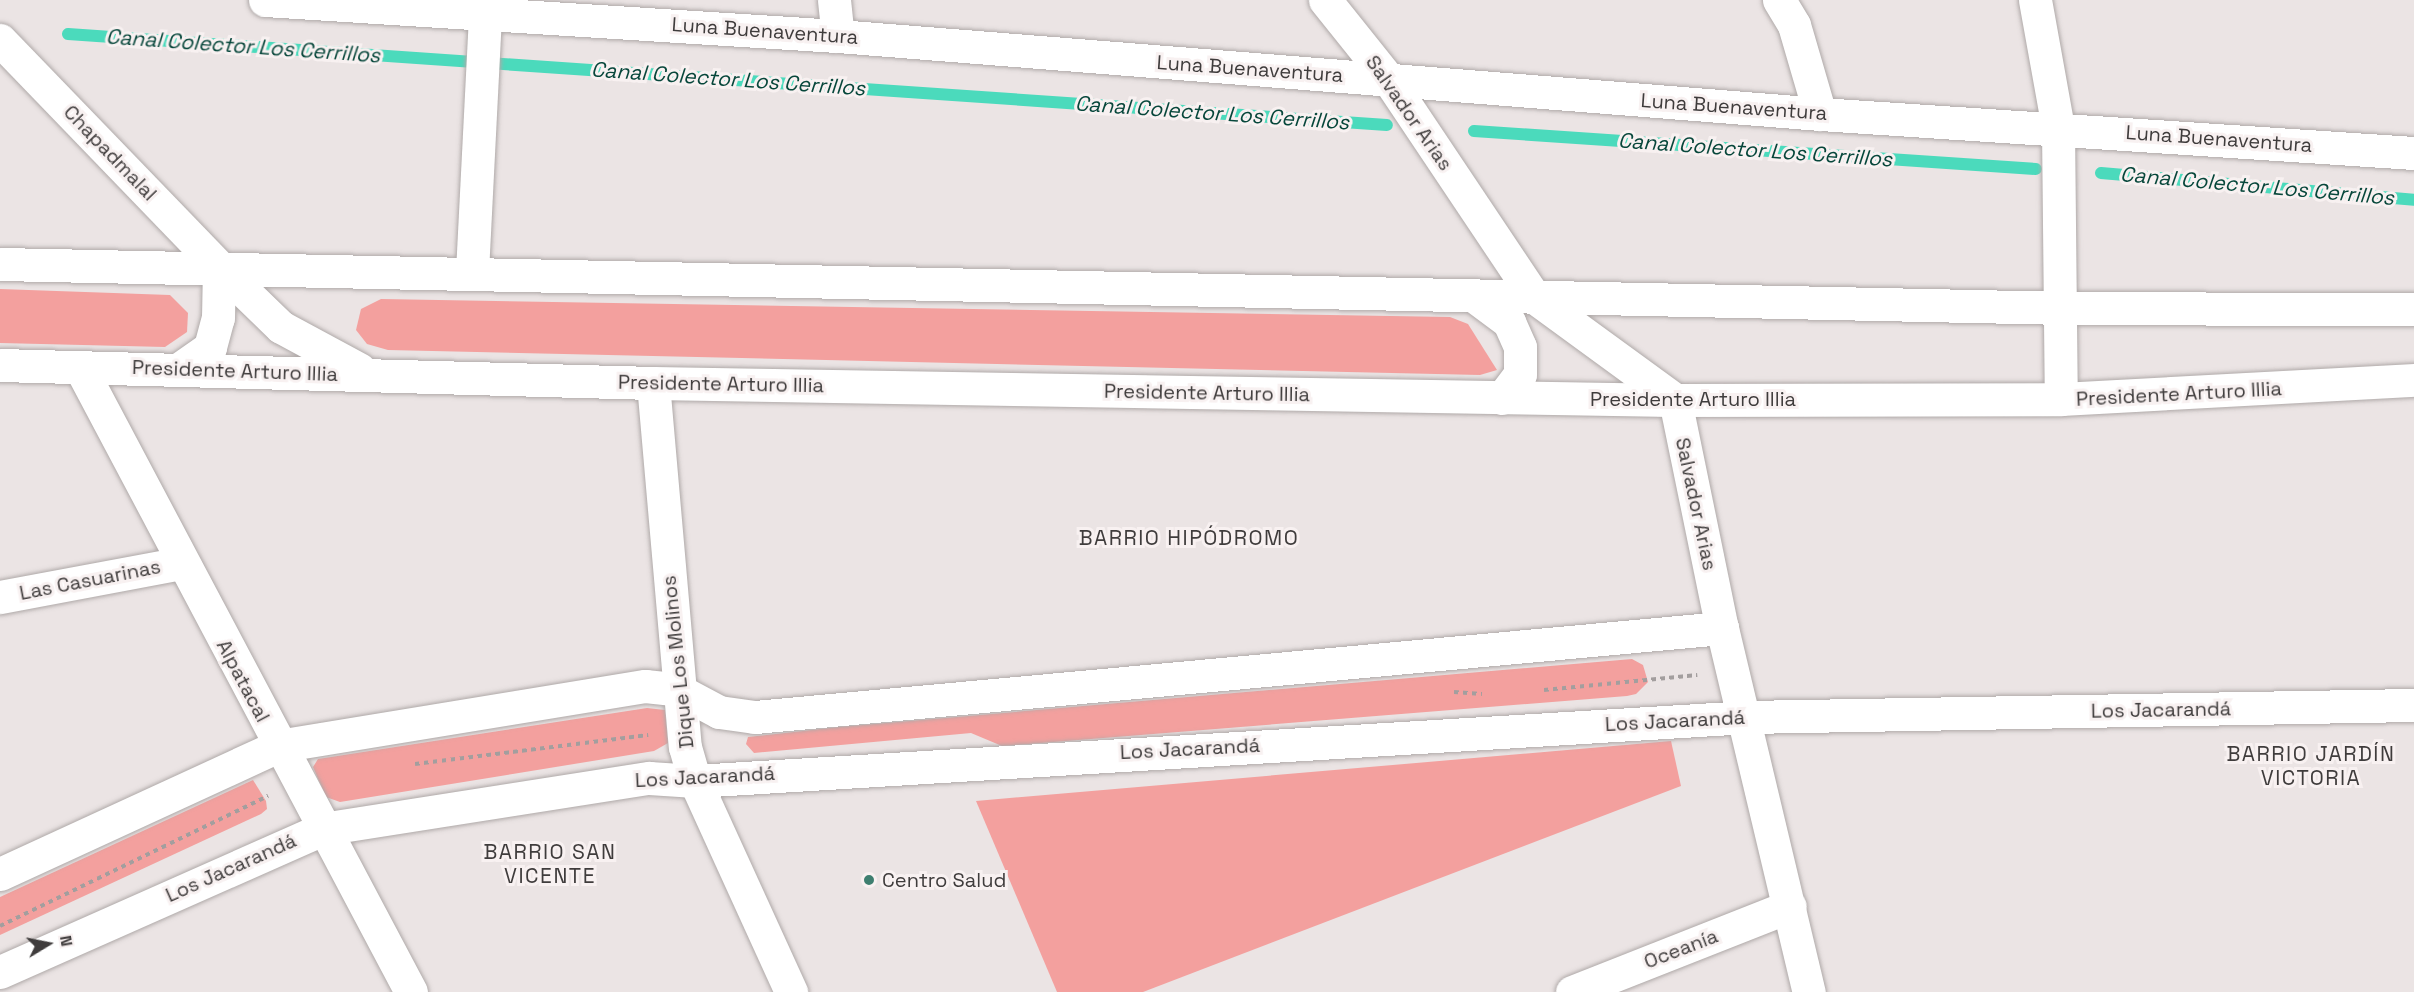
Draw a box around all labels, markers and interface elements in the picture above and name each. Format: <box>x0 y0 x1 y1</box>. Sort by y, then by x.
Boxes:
street label: Luna Buenaventura <box>671 13 859 49</box>
water label: Canal Colector Los Cerrillos <box>105 24 381 68</box>
street label: Luna Buenaventura <box>1156 51 1344 87</box>
street label: Salvador Arias <box>1360 51 1458 175</box>
water label: Canal Colector Los Cerrillos <box>590 57 866 101</box>
street label: Luna Buenaventura <box>1640 89 1828 125</box>
water label: Canal Colector Los Cerrillos <box>1074 91 1350 135</box>
street label: Chapadmalal <box>58 100 162 206</box>
street label: Luna Buenaventura <box>2125 121 2313 157</box>
water label: Canal Colector Los Cerrillos <box>1617 128 1893 172</box>
water label: Canal Colector Los Cerrillos <box>2119 161 2395 211</box>
street label: Presidente Arturo Illia <box>131 355 339 387</box>
street label: Presidente Arturo Illia <box>618 370 824 398</box>
street label: Presidente Arturo Illia <box>2075 377 2283 411</box>
street label: Presidente Arturo Illia <box>1104 379 1310 407</box>
street label: Presidente Arturo Illia <box>1590 387 1796 411</box>
street label: Salvador Arias <box>1670 435 1722 573</box>
district label: BARRIO HIPÓDROMO <box>1079 525 1299 551</box>
street label: Las Casuarinas <box>17 555 163 605</box>
street label: Dique Los Molinos <box>657 574 699 750</box>
street label: Alpatacal <box>211 636 275 726</box>
street label: Los Jacarandá <box>2091 697 2231 723</box>
street label: Los Jacarandá <box>1604 705 1746 737</box>
street label: Los Jacarandá <box>1119 733 1261 765</box>
district label: BARRIO JARDÍN VICTORIA <box>2227 741 2395 791</box>
street label: Los Jacarandá <box>634 761 776 793</box>
street label: Los Jacarandá <box>162 829 300 907</box>
district label: BARRIO SAN VICENTE <box>483 839 617 889</box>
place label: Centro Salud <box>882 868 1006 892</box>
marker: Centro Salud <box>860 871 878 889</box>
north arrow <box>18 914 78 974</box>
street label: Oceanía <box>1641 924 1721 974</box>
text: N <box>55 934 77 948</box>

